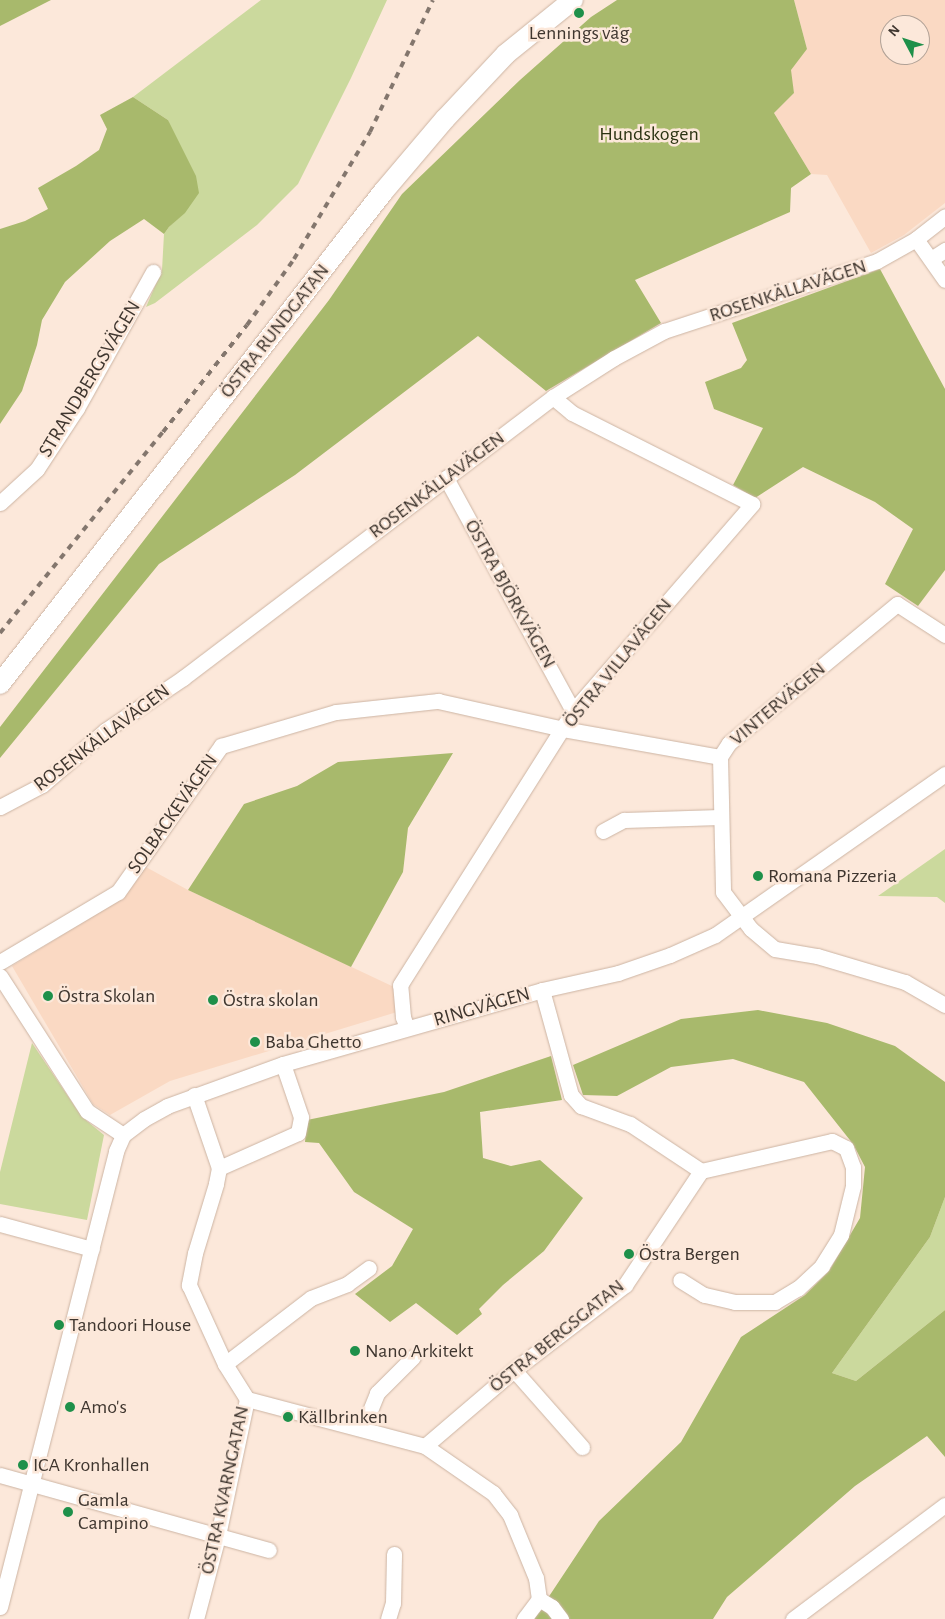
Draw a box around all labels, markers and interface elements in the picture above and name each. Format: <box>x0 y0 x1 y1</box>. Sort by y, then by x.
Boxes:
marker: Lennings väg <box>573 7 585 19</box>
north arrow <box>880 15 930 65</box>
place label: Lennings väg <box>529 21 629 45</box>
text: N <box>886 23 903 39</box>
park label: Hundskogen <box>599 122 699 146</box>
street label: ROSENKÄLLAVÄGEN <box>706 254 870 328</box>
street label: ÖSTRA RUNDGATAN <box>215 259 335 403</box>
street label: STRANDBERGSVÄGEN <box>34 296 146 462</box>
street label: ROSENKÄLLAVÄGEN <box>364 426 510 544</box>
street label: ÖSTRA BJÖRKVÄGEN <box>459 515 561 673</box>
street label: ÖSTRA VILLAVÄGEN <box>559 594 677 732</box>
street label: VINTERVÄGEN <box>725 657 831 751</box>
street label: ROSENKÄLLAVÄGEN <box>29 679 175 797</box>
street label: SOLBACKEVÄGEN <box>123 749 223 879</box>
place label: Romana Pizzeria <box>768 864 897 888</box>
marker: Romana Pizzeria <box>752 870 764 882</box>
street label: RINGVÄGEN <box>431 982 533 1032</box>
place label: Östra Skolan <box>58 984 155 1008</box>
place label: Östra skolan <box>223 988 319 1012</box>
marker: Östra Skolan <box>42 990 54 1002</box>
marker: Östra skolan <box>207 994 219 1006</box>
place label: Baba Ghetto <box>265 1030 362 1054</box>
marker: Baba Ghetto <box>249 1036 261 1048</box>
place label: Östra Bergen <box>639 1242 740 1266</box>
marker: Östra Bergen <box>623 1248 635 1260</box>
street label: ÖSTRA BERGSGATAN <box>485 1274 629 1398</box>
place label: Tandoori House <box>69 1313 191 1337</box>
marker: Tandoori House <box>53 1319 65 1331</box>
place label: Nano Arkitekt <box>365 1339 473 1363</box>
marker: Nano Arkitekt <box>349 1345 361 1357</box>
place label: Amo's <box>80 1395 127 1419</box>
marker: Amo's <box>64 1401 76 1413</box>
street label: ÖSTRA KVARNGATAN <box>195 1404 255 1576</box>
place label: Källbrinken <box>298 1405 388 1429</box>
marker: Källbrinken <box>282 1411 294 1423</box>
place label: ICA Kronhallen <box>33 1453 149 1477</box>
marker: ICA Kronhallen <box>17 1459 29 1471</box>
place label: Gamla Campino <box>78 1488 149 1535</box>
marker: Gamla Campino <box>62 1506 74 1518</box>

